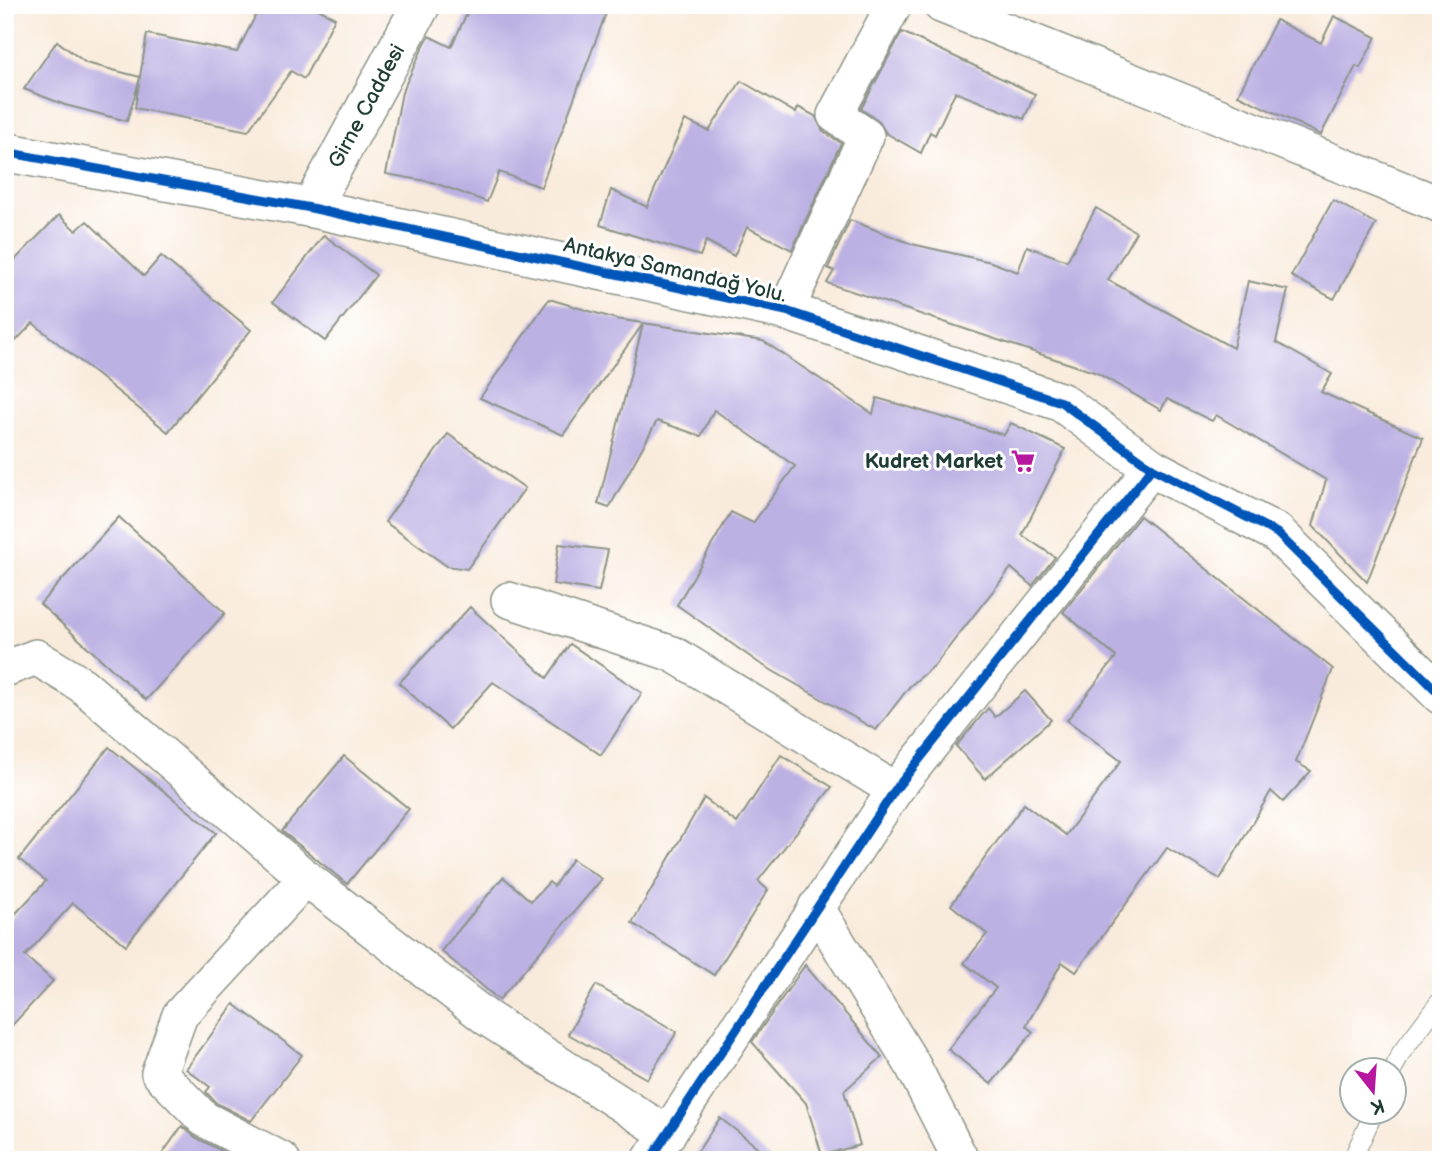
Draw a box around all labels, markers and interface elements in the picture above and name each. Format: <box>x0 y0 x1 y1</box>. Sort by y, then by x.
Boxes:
street label: Girne Caddesi <box>323 40 410 172</box>
street label: Antakya Samandağ Yolu. <box>561 232 789 308</box>
supermarket icon: Kudret Market <box>1009 447 1037 475</box>
place label: Kudret Market <box>865 449 1003 474</box>
north arrow <box>1338 1056 1408 1126</box>
text: K <box>1368 1093 1387 1119</box>

